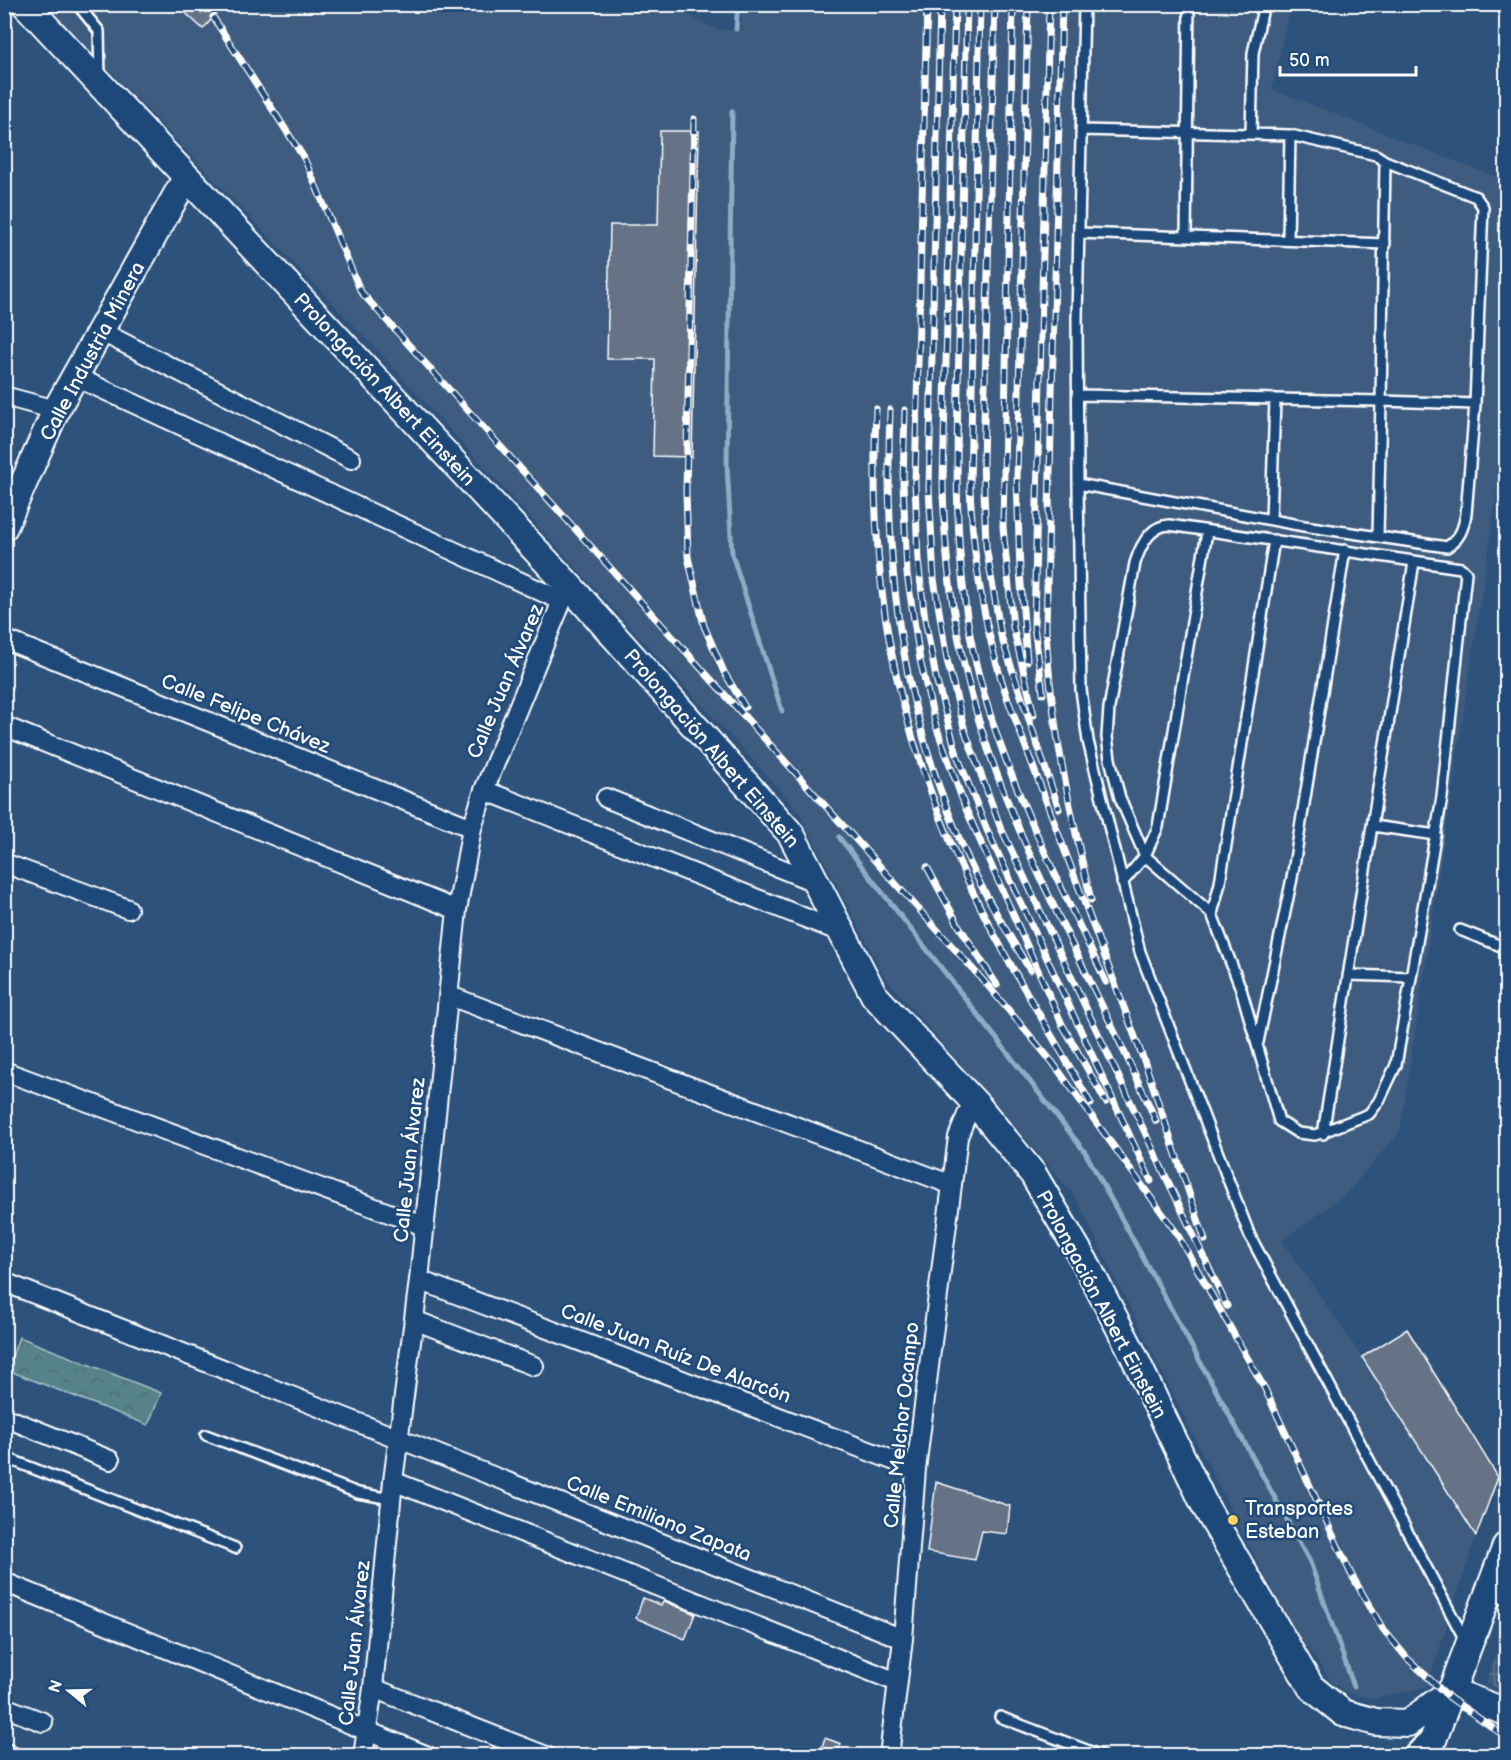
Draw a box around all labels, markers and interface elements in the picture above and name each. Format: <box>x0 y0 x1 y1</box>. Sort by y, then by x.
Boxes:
scale bar <box>1280 39 1416 77</box>
text: 50 m <box>1289 50 1330 71</box>
street label: Calle Industria Minera <box>35 258 150 445</box>
street label: Prolongación Albert Einstein <box>288 288 480 491</box>
street label: Calle Juan Álvarez <box>462 600 550 762</box>
street label: Prolongación Albert Einstein <box>618 644 804 853</box>
street label: Calle Felipe Chávez <box>158 669 334 759</box>
street label: Calle Juan Álvarez <box>388 1076 431 1244</box>
street label: Prolongación Albert Einstein <box>1031 1186 1172 1423</box>
street label: Calle Juan Ruíz De Alarcón <box>557 1299 794 1409</box>
street label: Calle Melchor Ocampo <box>879 1321 925 1529</box>
street label: Calle Emiliano Zapata <box>562 1471 755 1567</box>
place label: Transportes Esteban <box>1245 1497 1353 1544</box>
marker: Transportes Esteban <box>1226 1513 1240 1527</box>
street label: Calle Juan Álvarez <box>333 1559 376 1727</box>
north arrow <box>39 1661 99 1721</box>
text: N <box>45 1678 67 1695</box>

